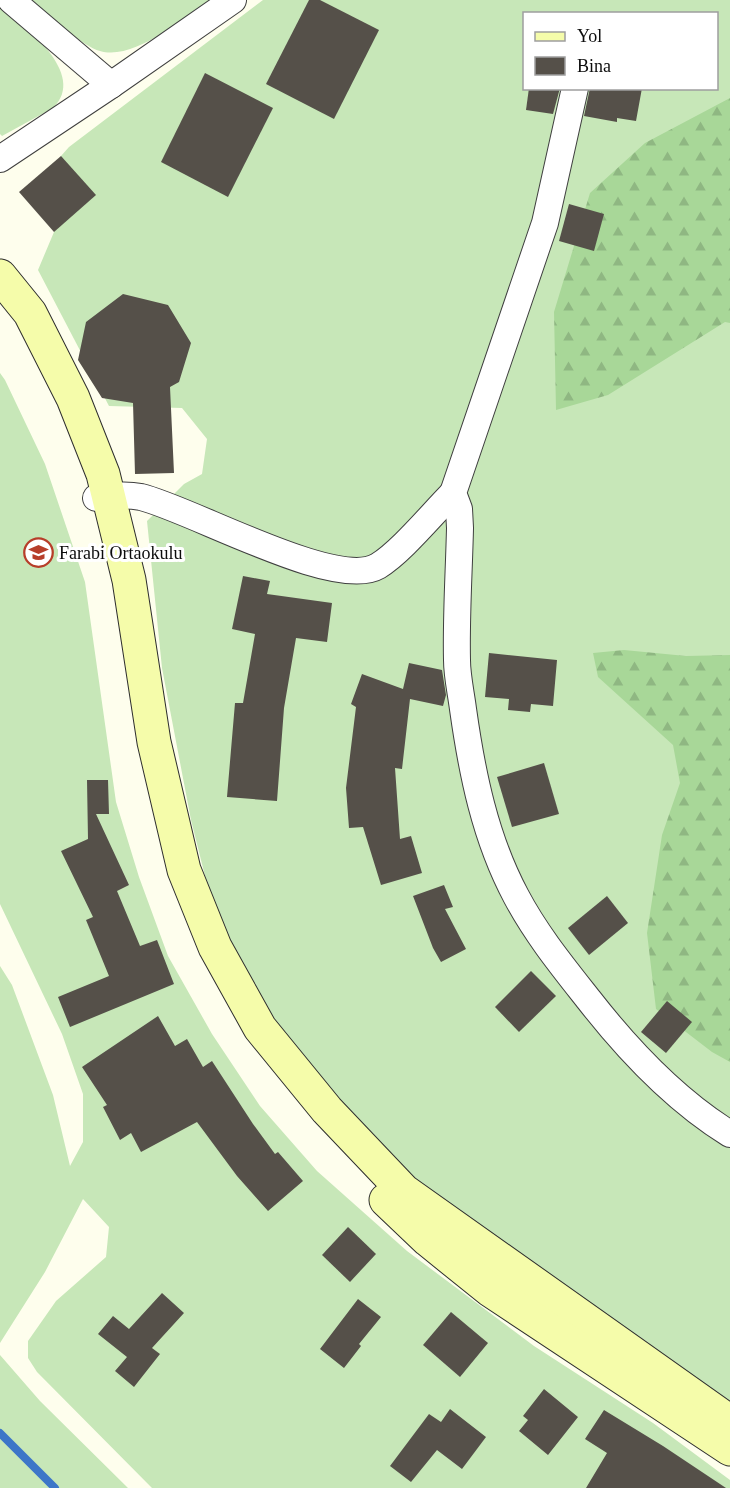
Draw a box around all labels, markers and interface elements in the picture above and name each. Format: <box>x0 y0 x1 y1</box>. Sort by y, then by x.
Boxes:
legend <box>523 12 718 90</box>
text: Yol <box>577 26 602 46</box>
text: Bina <box>577 56 611 76</box>
school or university icon: Farabi Ortaokulu <box>22 537 54 569</box>
place label: Farabi Ortaokulu <box>59 543 182 563</box>

